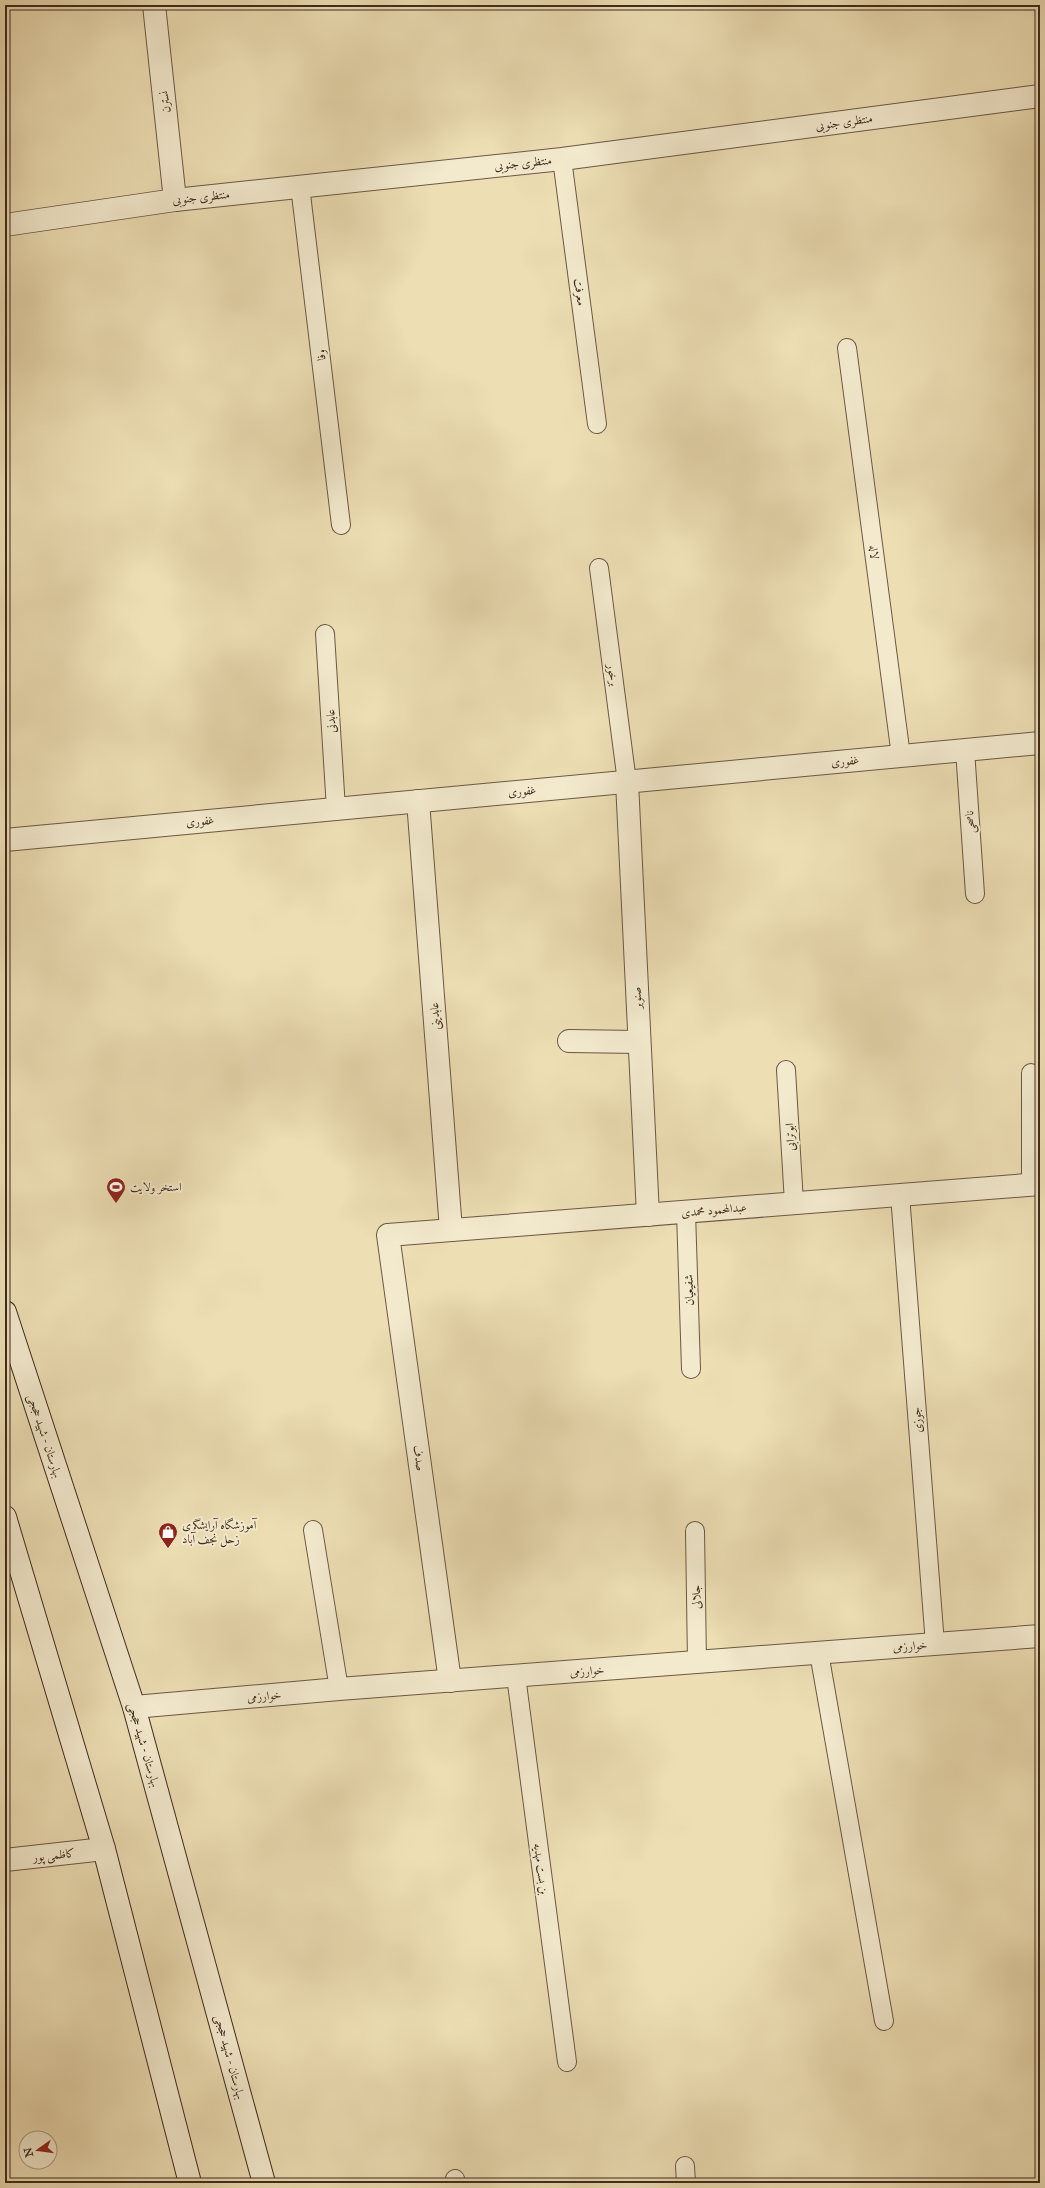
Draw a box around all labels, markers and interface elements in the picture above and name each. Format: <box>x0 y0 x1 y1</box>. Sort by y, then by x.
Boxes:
street label: نسترن <box>157 90 173 114</box>
street label: منتظری جنوبی <box>814 111 874 135</box>
street label: منتظری جنوبی <box>494 153 553 175</box>
street label: منتظری جنوبی <box>172 187 231 209</box>
street label: معرفت <box>570 278 589 307</box>
street label: وفا <box>313 348 330 361</box>
street label: لاله <box>866 544 882 560</box>
street label: برخور <box>603 662 621 687</box>
street label: عابدنی <box>323 708 339 733</box>
street label: غفوری <box>830 753 860 770</box>
street label: غفوری <box>507 783 537 800</box>
street label: ناصحی <box>962 810 980 834</box>
street label: غفوری <box>185 813 215 830</box>
street label: صنوبر <box>629 987 646 1011</box>
street label: عابدینی <box>427 1001 444 1030</box>
street label: ابوترابی <box>782 1122 800 1151</box>
sports icon: استخر ولایت <box>105 1176 127 1204</box>
place label: استخر ولایت <box>130 1180 182 1195</box>
street label: عبدالمحمود محمدی <box>681 1200 748 1221</box>
street label: شفیعیان <box>681 1274 697 1306</box>
street label: بهارستان - شهید حججی <box>23 1392 65 1480</box>
street label: جوزی <box>909 1406 926 1434</box>
street label: صدف <box>410 1444 428 1472</box>
place label: آموزشگاه آرایشگری زحل نجف آباد <box>182 1517 258 1548</box>
shop icon: آموزشگاه آرایشگری زحل نجف آباد <box>157 1521 179 1549</box>
street label: جلالی <box>689 1585 703 1609</box>
street label: خوارزمی <box>892 1638 928 1655</box>
street label: خوارزمی <box>569 1663 605 1680</box>
street label: خوارزمی <box>246 1688 282 1705</box>
street label: بهارستان - شهید حججی <box>123 1701 163 1789</box>
street label: بن بست مهدیه <box>530 1842 551 1897</box>
street label: کاظمی پور <box>31 1846 76 1866</box>
street label: بهارستان - شهید حججی <box>210 2013 248 2101</box>
north arrow <box>18 2130 58 2170</box>
text: N <box>21 2146 36 2158</box>

